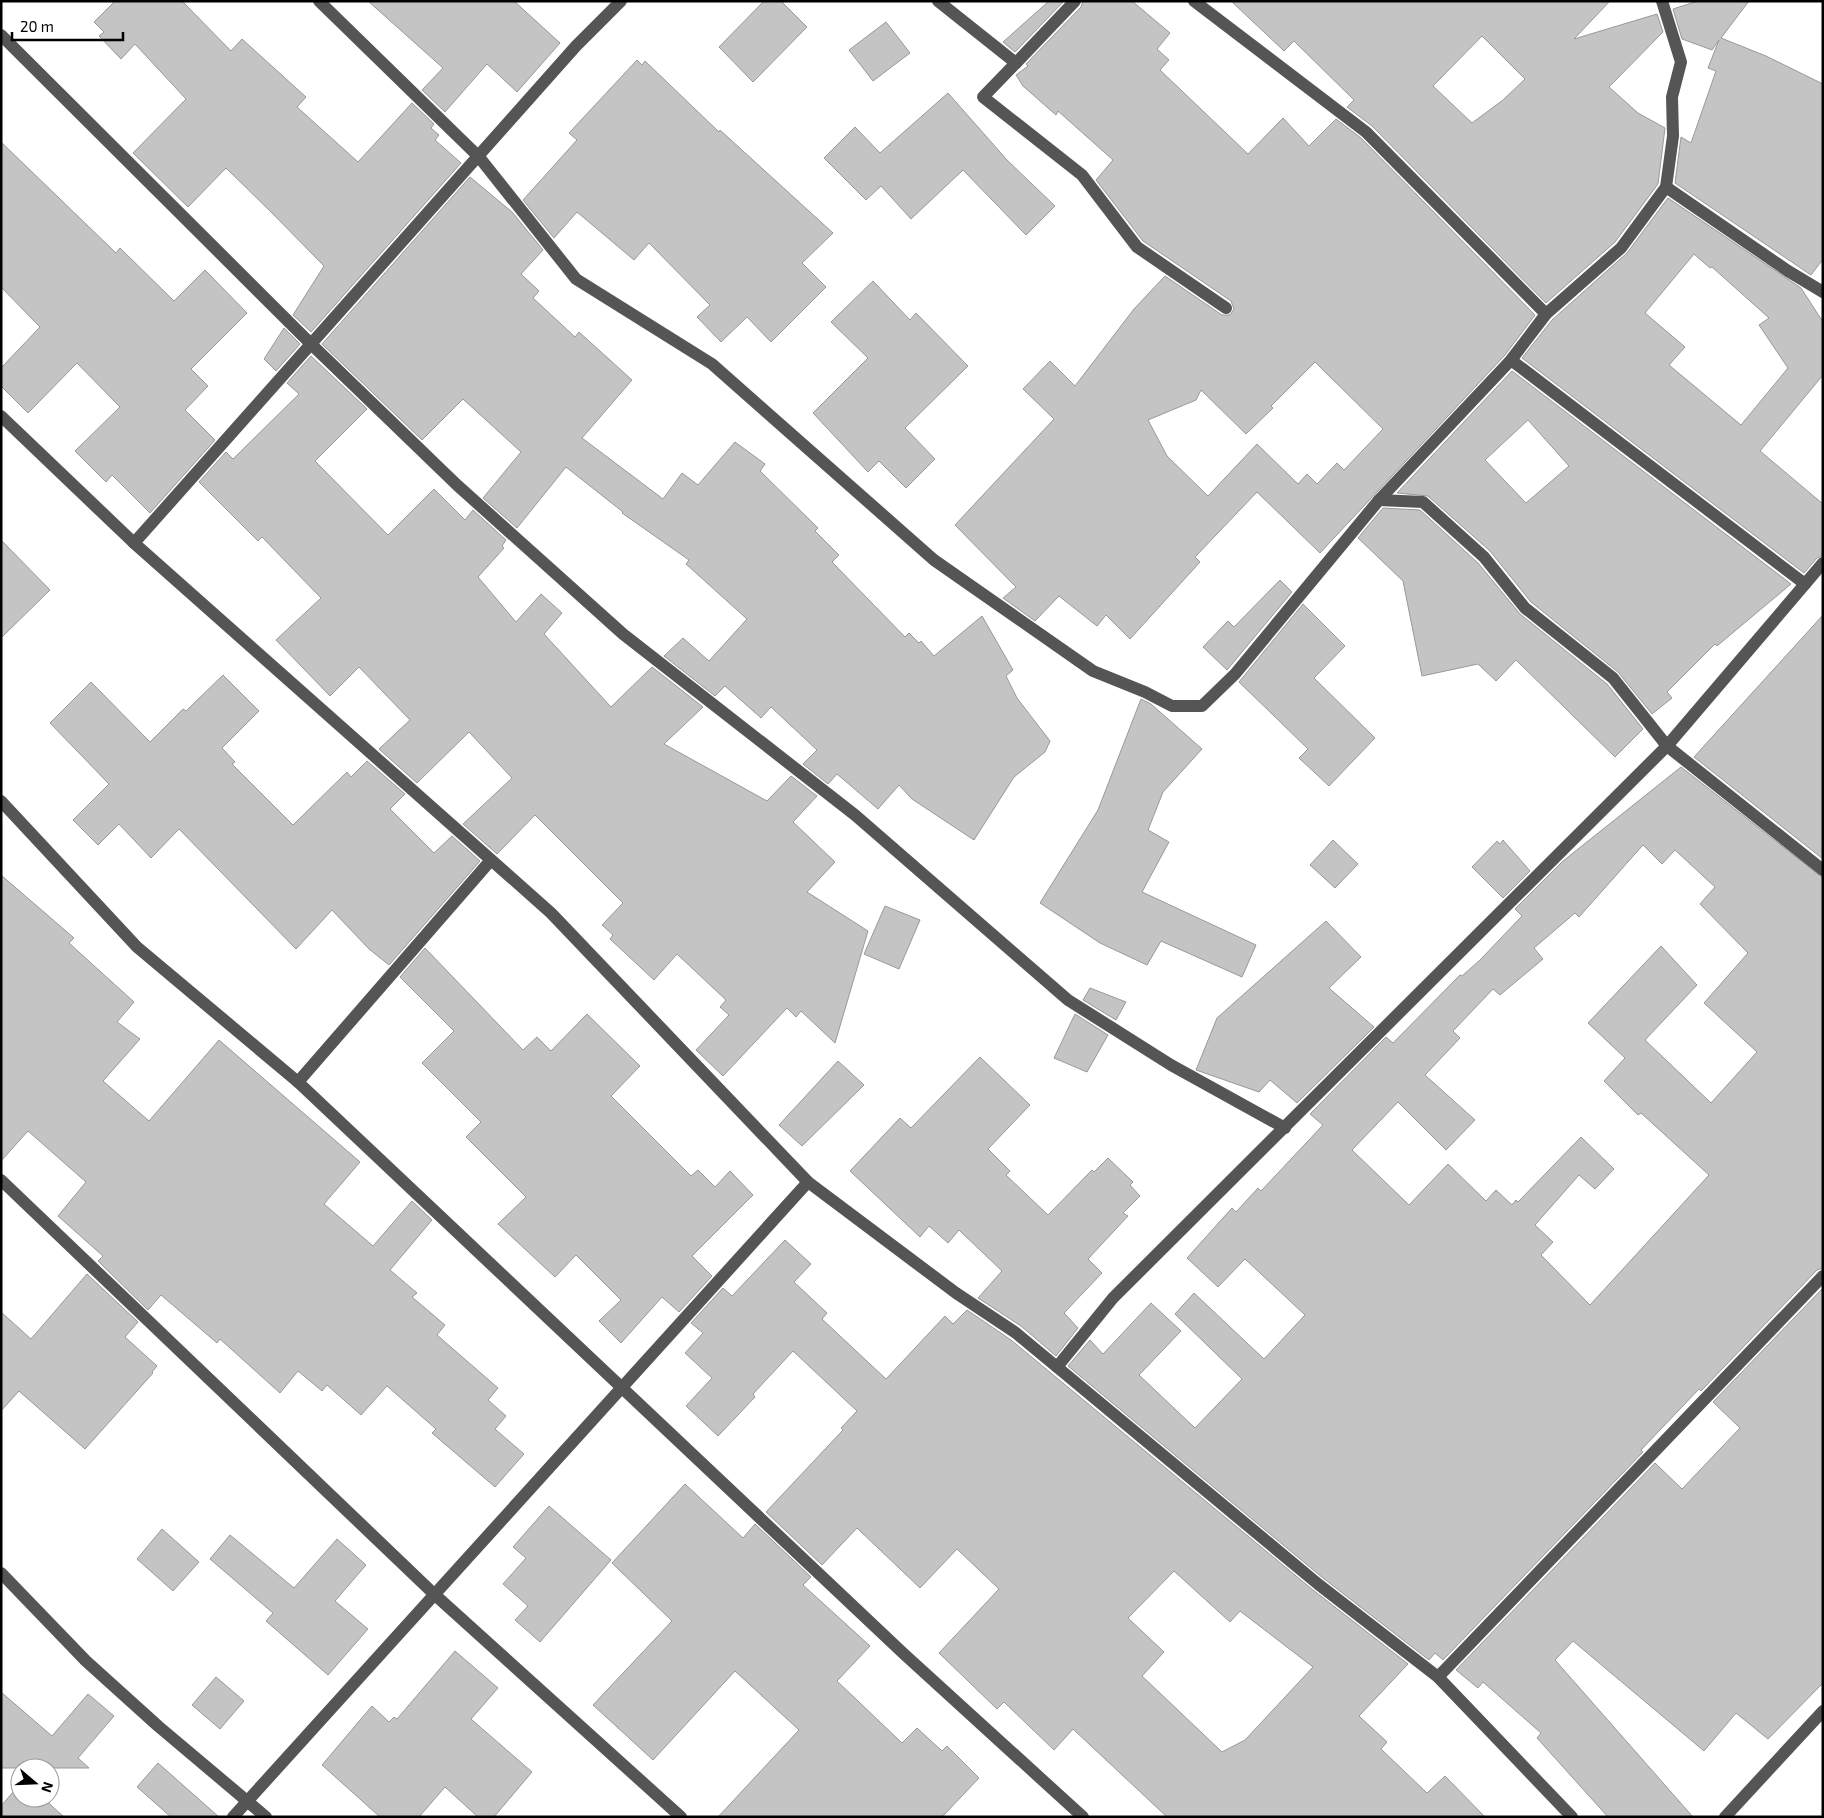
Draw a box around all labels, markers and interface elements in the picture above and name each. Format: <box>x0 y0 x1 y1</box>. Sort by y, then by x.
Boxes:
scale bar <box>12 10 124 42</box>
text: 20 m <box>20 17 54 35</box>
north arrow <box>10 1758 60 1808</box>
text: N <box>38 1780 57 1795</box>

